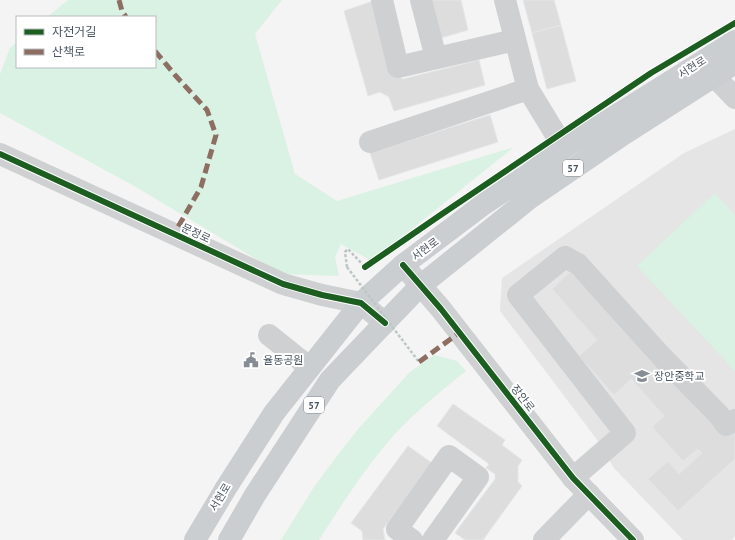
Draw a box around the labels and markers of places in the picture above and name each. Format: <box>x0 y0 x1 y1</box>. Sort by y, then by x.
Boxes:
public building icon: 율동공원 <box>242 351 260 369</box>
place label: 율동공원 <box>263 353 303 367</box>
school or university icon: 장안중학교 <box>633 367 651 385</box>
place label: 장안중학교 <box>654 369 705 383</box>

